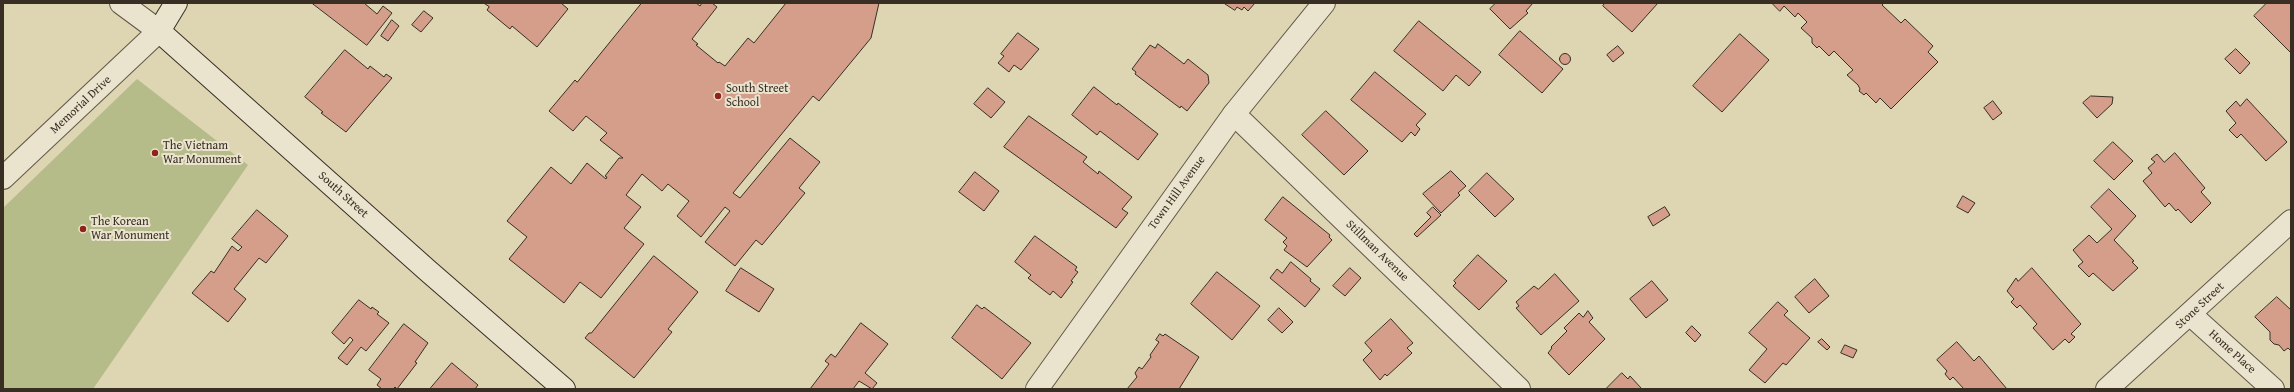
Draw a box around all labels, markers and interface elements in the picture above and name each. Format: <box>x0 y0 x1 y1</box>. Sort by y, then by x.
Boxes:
street label: Memorial Drive <box>47 73 115 137</box>
place label: South Street School <box>726 82 788 110</box>
marker: South Street School <box>713 91 723 101</box>
place label: The Vietnam War Monument <box>163 139 242 167</box>
marker: The Vietnam War Monument <box>150 148 160 158</box>
street label: Town Hill Avenue <box>1145 153 1209 233</box>
street label: South Street <box>315 169 371 221</box>
place label: The Korean War Monument <box>91 215 170 243</box>
street label: Stillman Avenue <box>1343 217 1411 285</box>
marker: The Korean War Monument <box>78 224 88 234</box>
street label: Stone Street <box>2173 280 2227 332</box>
street label: Home Place <box>2205 327 2259 377</box>

